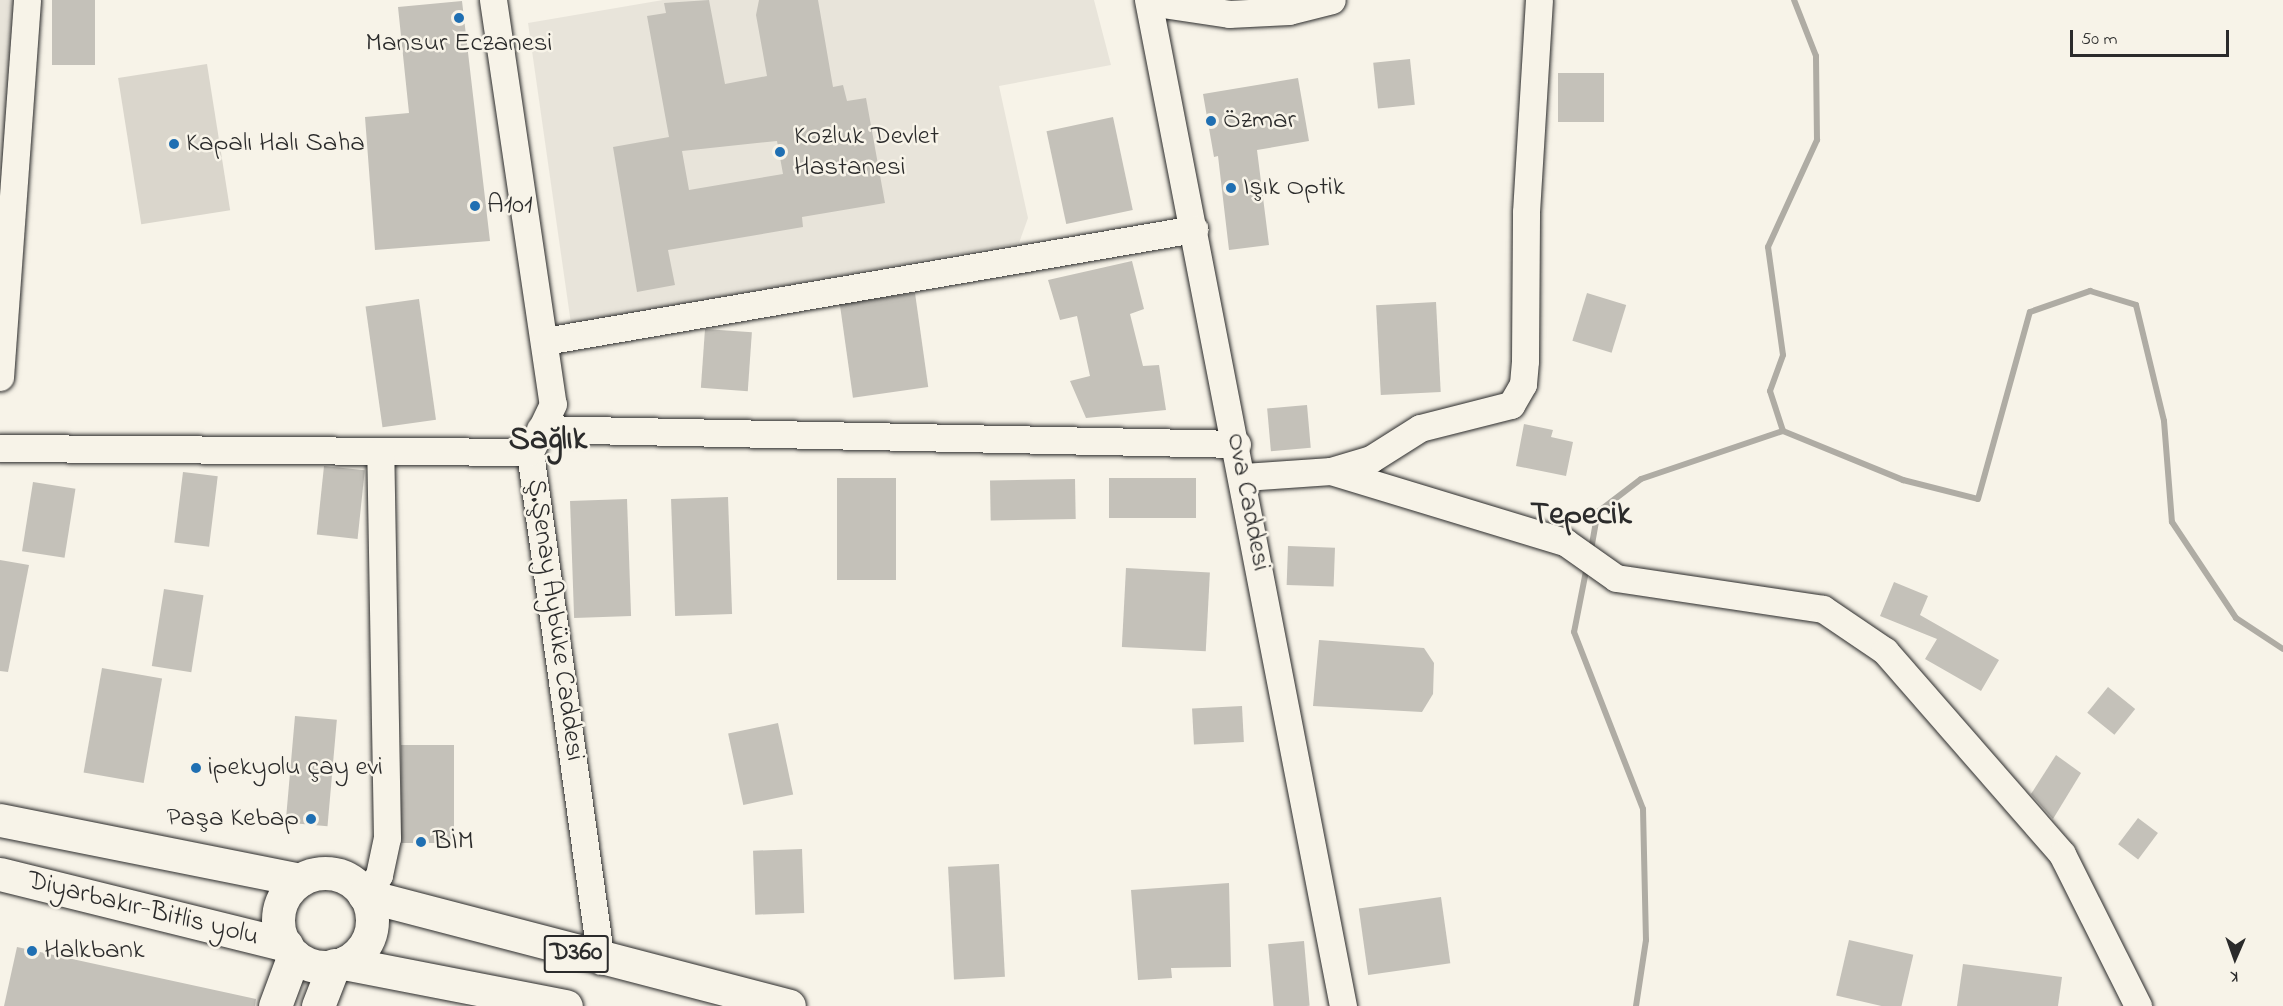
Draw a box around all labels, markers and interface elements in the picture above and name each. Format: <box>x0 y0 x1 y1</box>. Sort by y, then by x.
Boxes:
marker: Mansur Eczanesi <box>452 11 466 25</box>
scale bar <box>2073 18 2232 56</box>
text: 50 m <box>2081 27 2118 53</box>
place label: Mansur Eczanesi <box>366 28 552 60</box>
place label: Özmar <box>1223 105 1296 137</box>
marker: Özmar <box>1204 114 1218 128</box>
place label: Kozluk Devlet Hastanesi <box>794 120 939 183</box>
place label: Kapalı Halı Saha <box>186 128 365 160</box>
marker: Kapalı Halı Saha <box>167 137 181 151</box>
marker: Kozluk Devlet Hastanesi <box>771 143 789 161</box>
place label: Işık Optik <box>1243 172 1345 204</box>
marker: Işık Optik <box>1224 181 1238 195</box>
place label: A101 <box>487 190 532 222</box>
marker: A101 <box>468 199 482 213</box>
district label: Sağlık <box>509 421 587 461</box>
street label: Ova Caddesi <box>1219 430 1277 574</box>
street label: Ş.Şenay Aybüke Caddesi <box>519 477 591 763</box>
district label: Tepecik <box>1530 496 1632 536</box>
place label: ipekyolu çay evi <box>208 752 383 784</box>
marker: ipekyolu çay evi <box>189 761 203 775</box>
place label: Paşa Kebap <box>167 803 299 835</box>
marker: Paşa Kebap <box>304 812 318 826</box>
place label: BİM <box>433 826 474 858</box>
marker: BİM <box>414 835 428 849</box>
street label: Diyarbakır-Bitlis yolu <box>24 865 262 953</box>
north arrow <box>2205 928 2265 988</box>
road number: D360 <box>543 931 609 977</box>
place label: Halkbank <box>44 935 145 967</box>
marker: Halkbank <box>25 944 39 958</box>
text: K <box>2230 964 2239 988</box>

